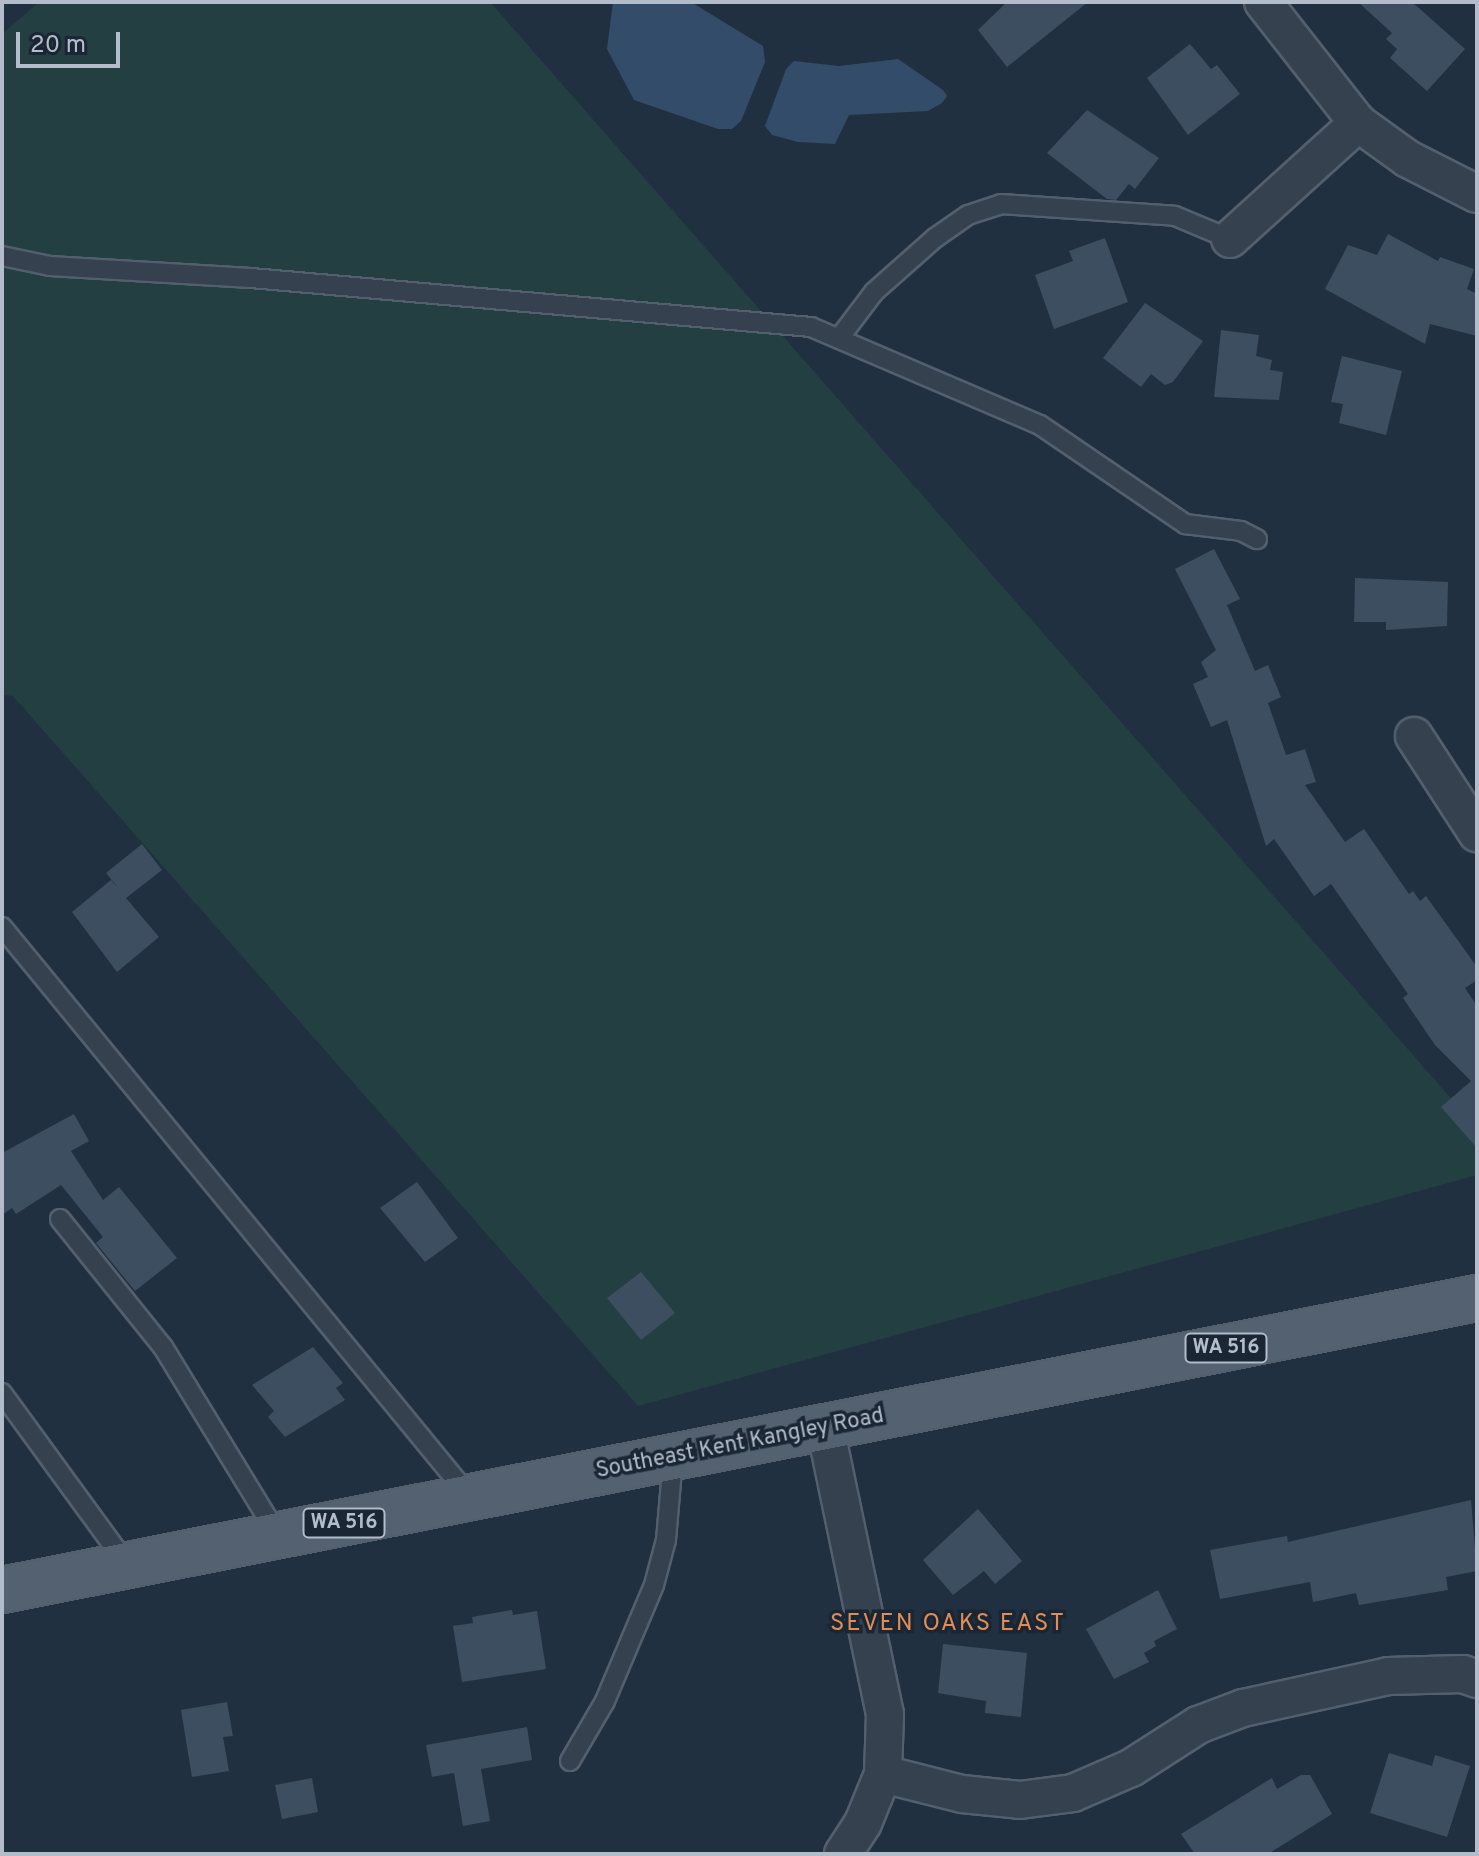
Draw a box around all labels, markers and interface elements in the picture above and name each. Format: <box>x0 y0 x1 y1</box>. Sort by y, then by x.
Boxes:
scale bar <box>20 16 124 66</box>
text: 20 m <box>30 31 86 61</box>
road number: WA 516 <box>1184 1332 1268 1364</box>
street label: Southeast Kent Kangley Road <box>594 1403 886 1485</box>
road number: WA 516 <box>302 1507 386 1539</box>
district label: SEVEN OAKS EAST <box>830 1611 1066 1639</box>

